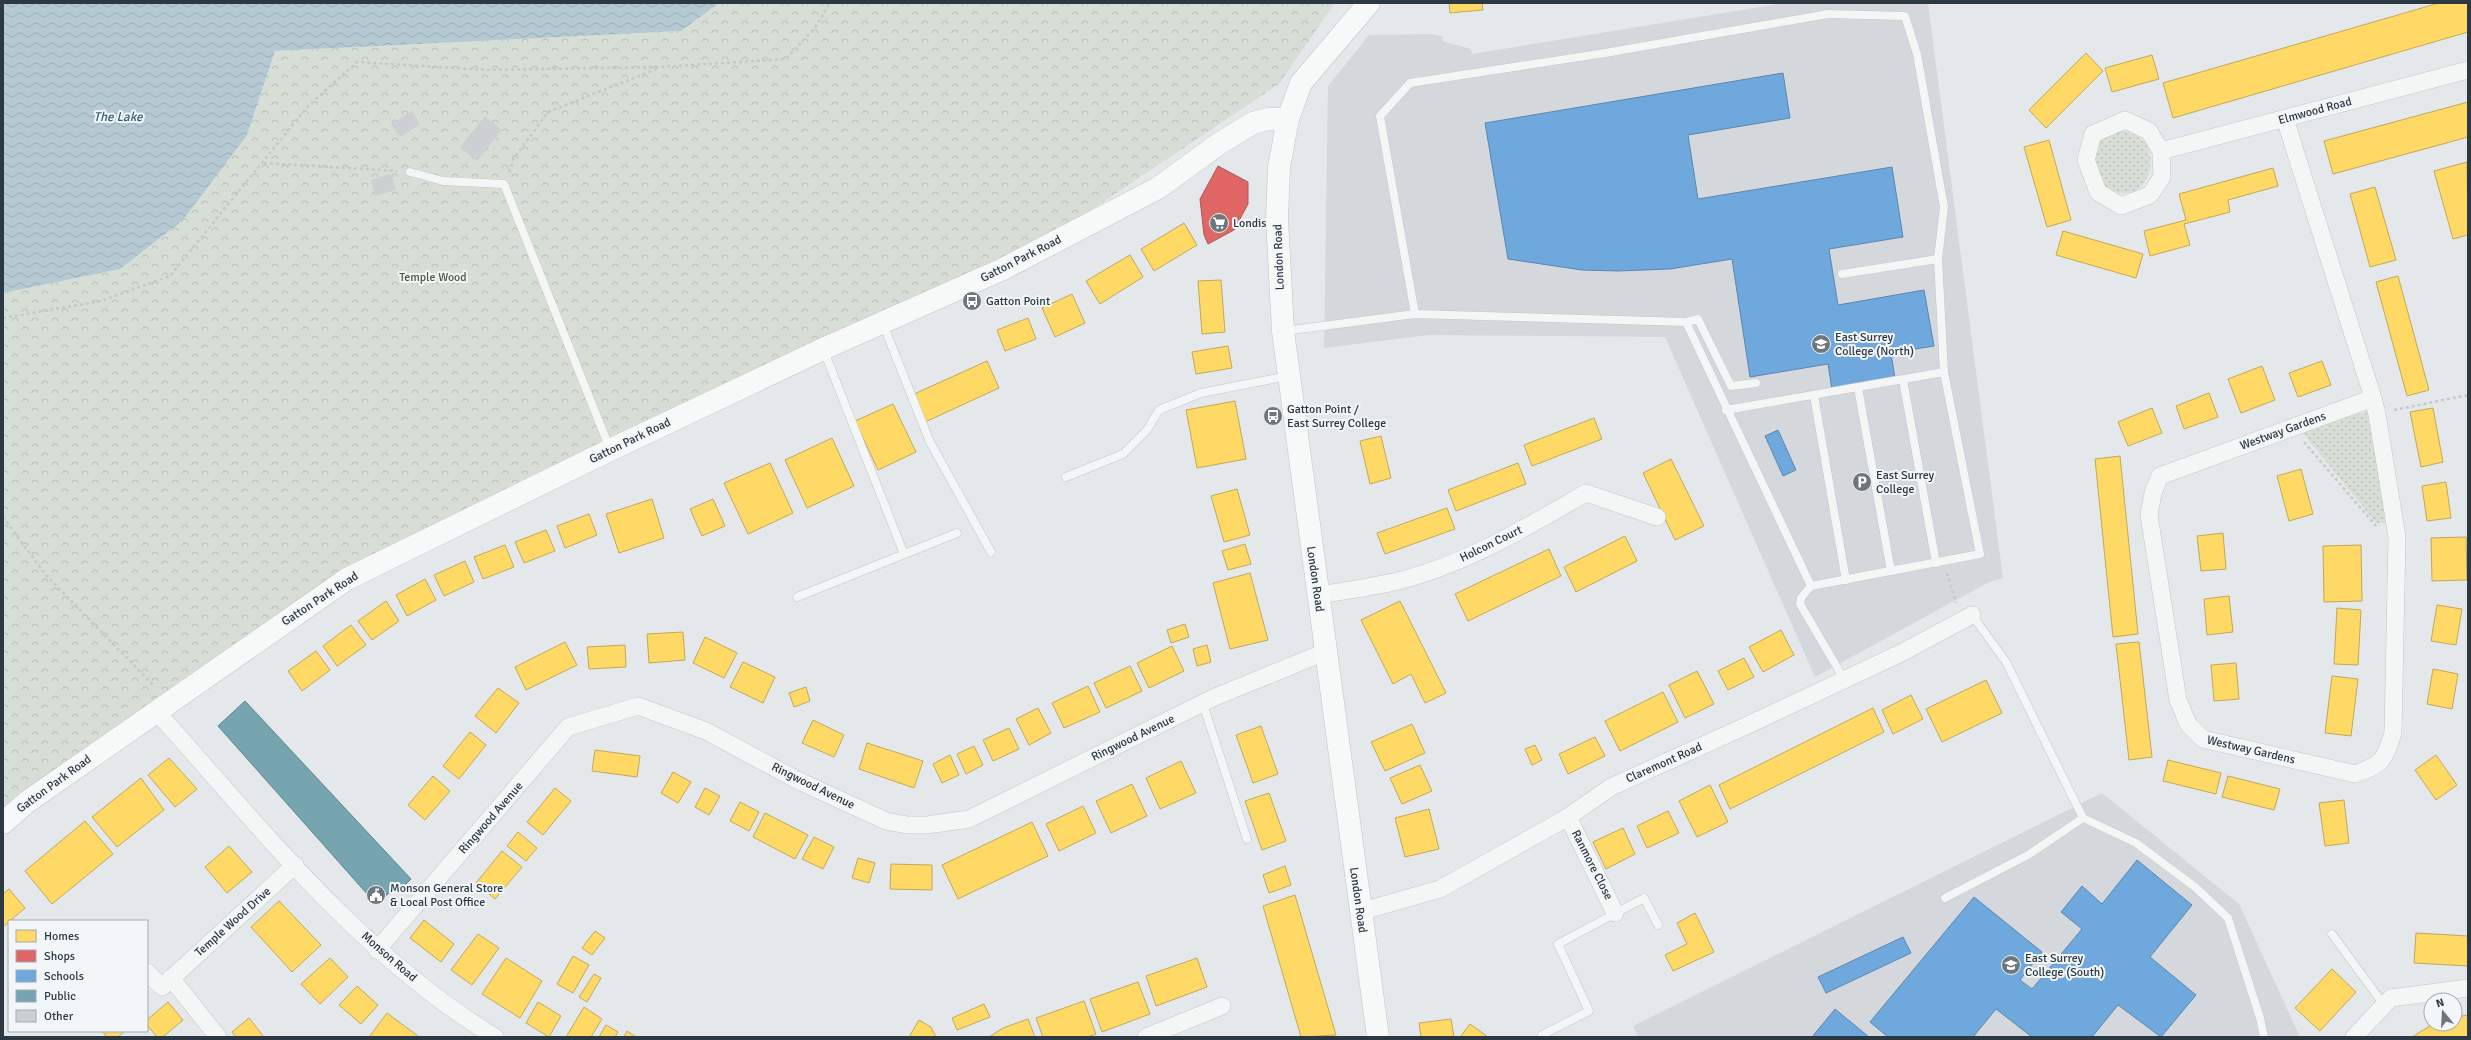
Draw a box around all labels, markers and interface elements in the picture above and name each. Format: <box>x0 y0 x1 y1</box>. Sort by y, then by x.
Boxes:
street label: Elmwood Road <box>2277 94 2353 128</box>
water label: The Lake <box>94 109 144 125</box>
supermarket icon: Londis <box>1208 212 1230 234</box>
place label: Londis <box>1233 216 1267 231</box>
street label: London Road <box>1270 224 1288 290</box>
street label: Gatton Park Road <box>978 232 1064 286</box>
park label: Temple Wood <box>399 270 467 285</box>
bus stop icon: Gatton Point <box>961 290 983 312</box>
place label: Gatton Point <box>986 294 1050 309</box>
place label: East Surrey College (North) <box>1835 330 1914 359</box>
school or university icon: East Surrey College (North) <box>1810 333 1832 355</box>
place label: Gatton Point / East Surrey College <box>1287 402 1386 431</box>
bus stop icon: Gatton Point / East Surrey College <box>1262 405 1284 427</box>
street label: Westway Gardens <box>2238 409 2328 453</box>
street label: Gatton Park Road <box>587 415 673 467</box>
place label: East Surrey College <box>1876 468 1935 497</box>
parking icon: East Surrey College <box>1851 471 1873 493</box>
street label: Holcon Court <box>1457 522 1525 566</box>
street label: London Road <box>1303 545 1327 613</box>
street label: Gatton Park Road <box>279 569 361 629</box>
street label: Ringwood Avenue <box>1089 711 1177 765</box>
street label: Westway Gardens <box>2205 733 2297 767</box>
street label: Claremont Road <box>1624 739 1704 787</box>
street label: Gatton Park Road <box>14 752 94 816</box>
street label: Ringwood Avenue <box>769 759 857 813</box>
street label: Ringwood Avenue <box>456 779 526 857</box>
street label: Ranmore Close <box>1568 828 1616 902</box>
street label: London Road <box>1346 866 1370 934</box>
place label: Monson General Store & Local Post Office <box>390 881 503 910</box>
street label: Temple Wood Drive <box>192 884 274 960</box>
public building icon: Monson General Store & Local Post Office <box>365 884 387 906</box>
legend <box>8 920 148 1032</box>
text: Homes <box>44 929 79 944</box>
street label: Monson Road <box>358 929 420 985</box>
text: Shops <box>44 949 75 964</box>
place label: East Surrey College (South) <box>2025 951 2104 980</box>
school or university icon: East Surrey College (South) <box>2000 954 2022 976</box>
text: Schools <box>44 969 84 984</box>
text: Public <box>44 989 76 1004</box>
north arrow <box>2423 992 2463 1032</box>
text: N <box>2434 996 2446 1010</box>
text: Other <box>44 1009 74 1024</box>

